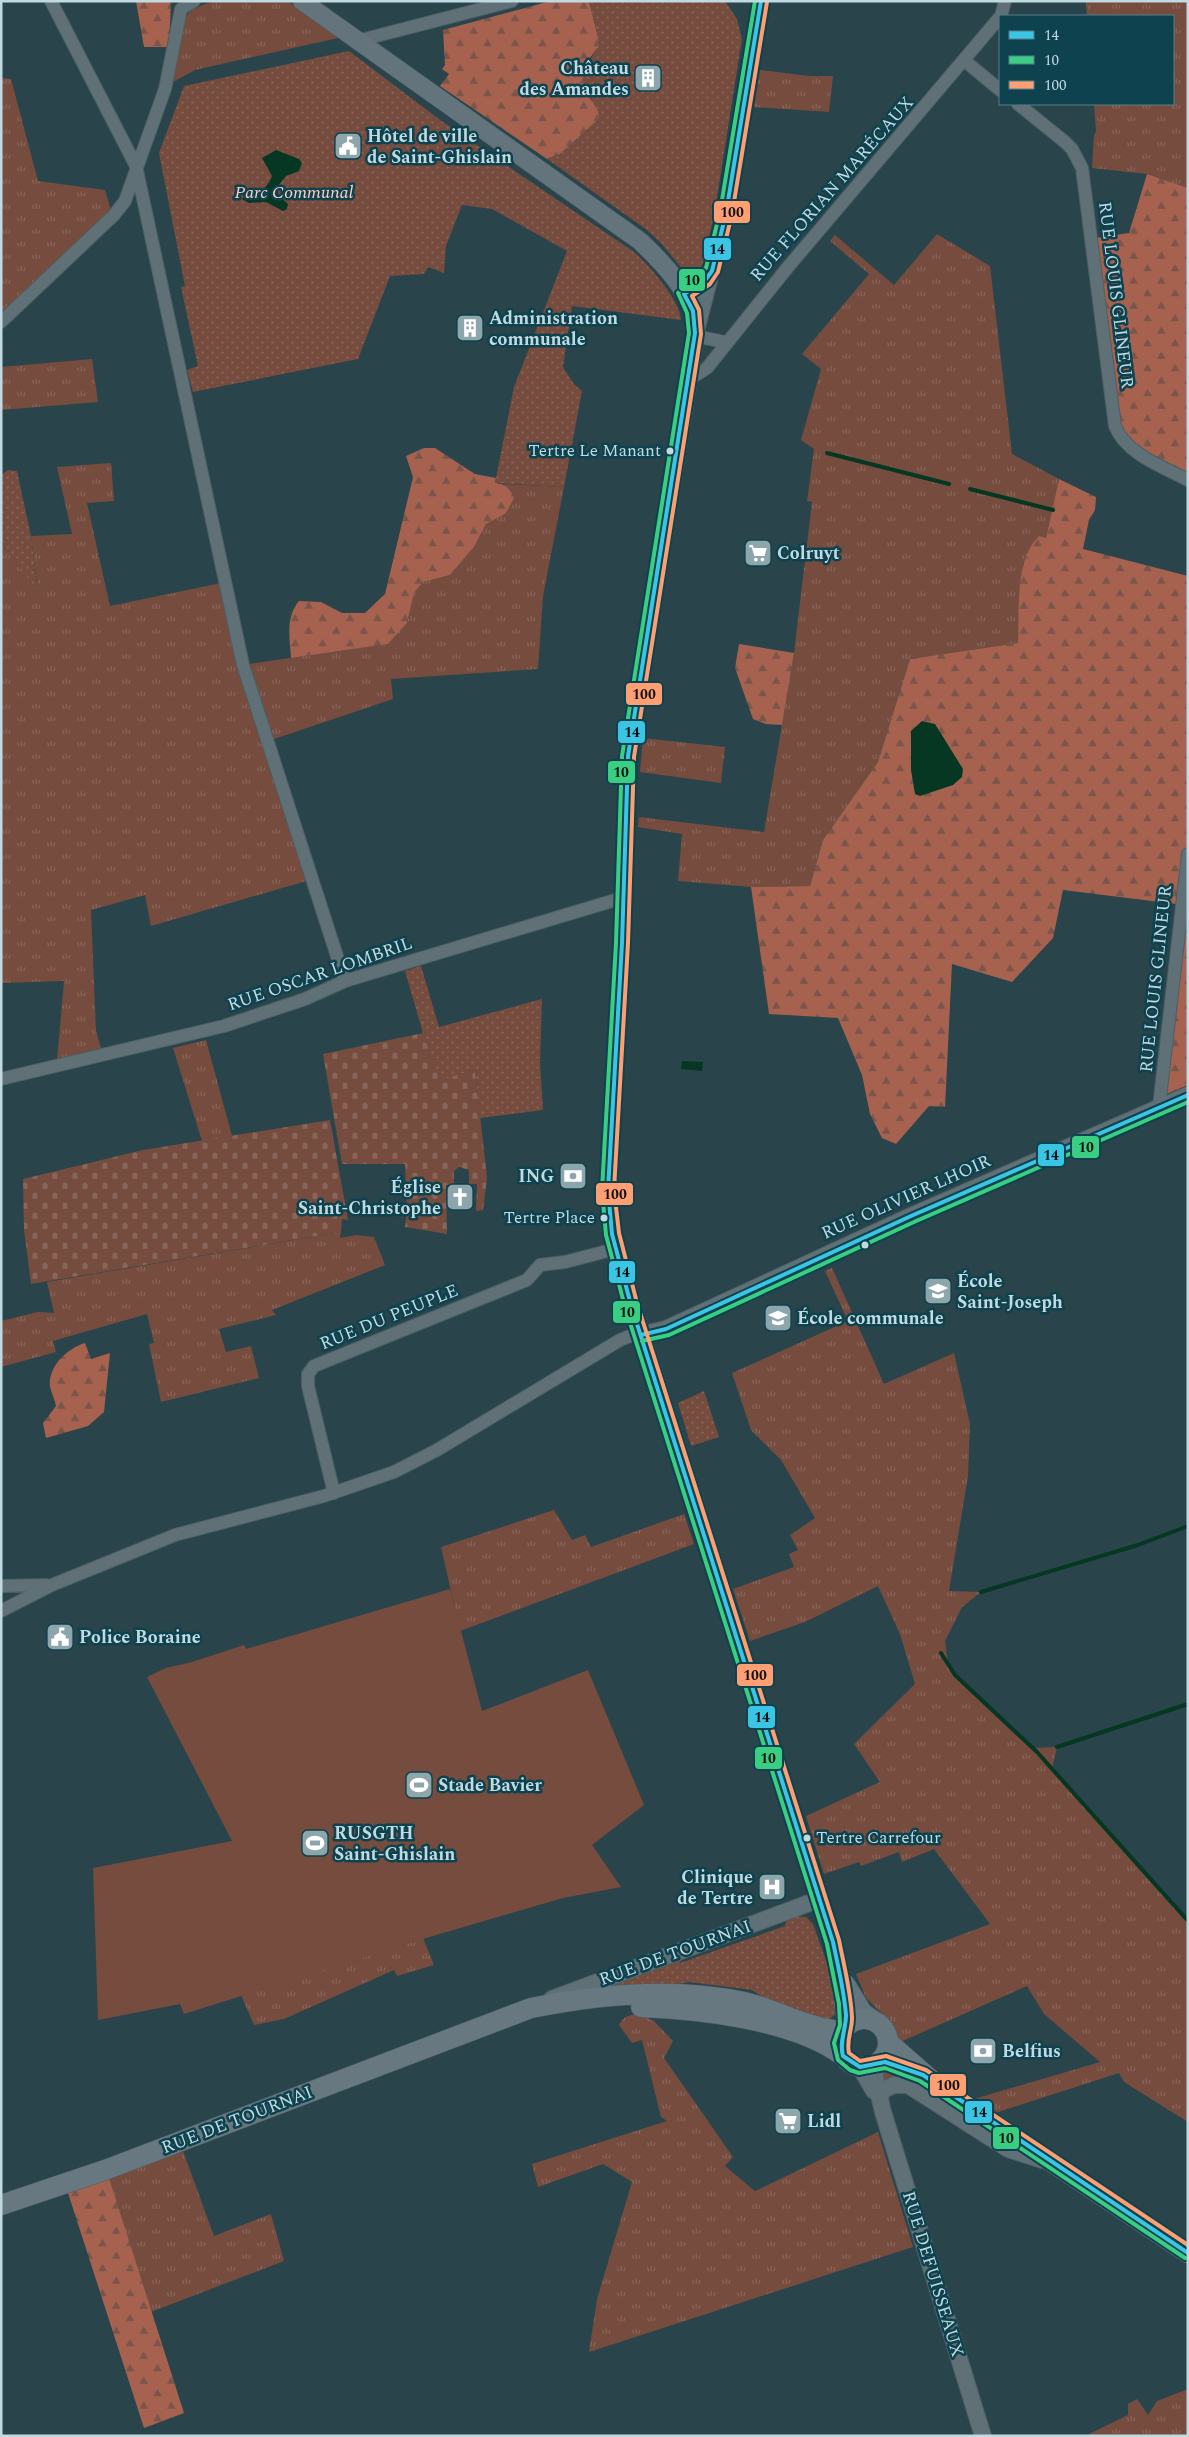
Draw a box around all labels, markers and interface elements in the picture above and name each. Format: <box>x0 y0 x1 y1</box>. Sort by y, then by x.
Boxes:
legend <box>999 15 1174 105</box>
text: 14 <box>1044 24 1060 47</box>
text: 10 <box>1044 49 1059 72</box>
place label: Château des Amandes <box>519 55 629 103</box>
building icon: Château des Amandes <box>633 63 663 93</box>
text: 100 <box>1044 74 1067 97</box>
street label: RUE FLORIAN MARÉCAUX <box>744 90 920 288</box>
place label: Hôtel de ville de Saint-Ghislain <box>367 123 512 171</box>
public building icon: Hôtel de ville de Saint-Ghislain <box>333 131 363 161</box>
park label: Parc Communal <box>235 179 354 206</box>
line badge: 100 <box>713 200 751 224</box>
street label: RUE LOUIS GLINEUR <box>1091 200 1141 390</box>
text: 100 <box>720 202 744 223</box>
line badge: 14 <box>703 237 732 261</box>
text: 14 <box>709 239 725 260</box>
line badge: 10 <box>678 268 706 292</box>
text: 10 <box>684 270 700 291</box>
place label: Administration communale <box>489 305 618 353</box>
building icon: Administration communale <box>455 313 485 343</box>
place label: Tertre Le Manant <box>528 438 661 464</box>
marker: Tertre Le Manant <box>665 446 675 456</box>
supermarket icon: Colruyt <box>743 538 773 568</box>
place label: Colruyt <box>777 540 840 567</box>
line badge: 100 <box>625 682 663 706</box>
text: 100 <box>632 684 656 705</box>
line badge: 14 <box>617 720 646 744</box>
text: 14 <box>624 722 640 743</box>
line badge: 10 <box>607 760 636 784</box>
text: 10 <box>613 762 629 783</box>
street label: RUE LOUIS GLINEUR <box>1133 884 1179 1074</box>
street label: RUE OSCAR LOMBRIL <box>224 930 416 1018</box>
line badge: 10 <box>1071 1135 1100 1159</box>
text: 10 <box>1078 1137 1094 1158</box>
line badge: 14 <box>1037 1143 1065 1167</box>
text: 14 <box>1043 1145 1059 1166</box>
street label: RUE OLIVIER LHOIR <box>817 1147 995 1247</box>
bank icon: ING <box>558 1161 588 1191</box>
place label: ING <box>518 1163 554 1190</box>
place label: Église Saint-Christophe <box>298 1174 441 1222</box>
church icon: Église Saint-Christophe <box>445 1182 475 1212</box>
line badge: 100 <box>595 1182 634 1206</box>
text: 100 <box>603 1184 627 1205</box>
place label: Tertre Place <box>503 1205 595 1231</box>
marker: Tertre Place <box>599 1213 609 1223</box>
unlabelled marker <box>860 1240 870 1250</box>
line badge: 14 <box>608 1260 636 1284</box>
text: 14 <box>614 1262 630 1283</box>
place label: École Saint-Joseph <box>957 1268 1063 1316</box>
school or university icon: École Saint-Joseph <box>923 1276 953 1306</box>
street label: RUE DU PEUPLE <box>316 1277 462 1357</box>
line badge: 10 <box>612 1300 641 1324</box>
text: 10 <box>619 1302 635 1323</box>
school or university icon: École communale <box>763 1303 793 1333</box>
place label: École communale <box>797 1305 944 1332</box>
public building icon: Police Boraine <box>45 1622 75 1652</box>
place label: Police Boraine <box>79 1624 201 1651</box>
line badge: 100 <box>736 1663 774 1687</box>
text: 100 <box>743 1665 767 1686</box>
line badge: 14 <box>747 1705 776 1729</box>
text: 14 <box>754 1707 770 1728</box>
line badge: 10 <box>754 1746 783 1770</box>
text: 10 <box>760 1748 776 1769</box>
sports icon: Stade Bavier <box>404 1770 434 1800</box>
place label: Stade Bavier <box>438 1772 542 1799</box>
place label: RUSGTH Saint-Ghislain <box>334 1820 455 1868</box>
place label: Tertre Carrefour <box>816 1825 941 1851</box>
sports icon: RUSGTH Saint-Ghislain <box>300 1828 330 1858</box>
marker: Tertre Carrefour <box>802 1833 812 1843</box>
place label: Clinique de Tertre <box>677 1864 753 1912</box>
hospital icon: Clinique de Tertre <box>757 1872 787 1902</box>
street label: RUE DE TOURNAI <box>595 1913 755 1993</box>
bank icon: Belfius <box>968 2036 998 2066</box>
place label: Belfius <box>1002 2038 1061 2065</box>
line badge: 100 <box>929 2073 967 2097</box>
text: 100 <box>936 2075 960 2096</box>
street label: RUE DE TOURNAI <box>158 2079 316 2161</box>
line badge: 14 <box>964 2100 993 2124</box>
text: 14 <box>971 2102 987 2123</box>
supermarket icon: Lidl <box>773 2106 803 2136</box>
place label: Lidl <box>807 2108 841 2135</box>
line badge: 10 <box>992 2126 1020 2150</box>
text: 10 <box>998 2128 1014 2149</box>
street label: RUE DEFUISSEAUX <box>895 2188 971 2360</box>

